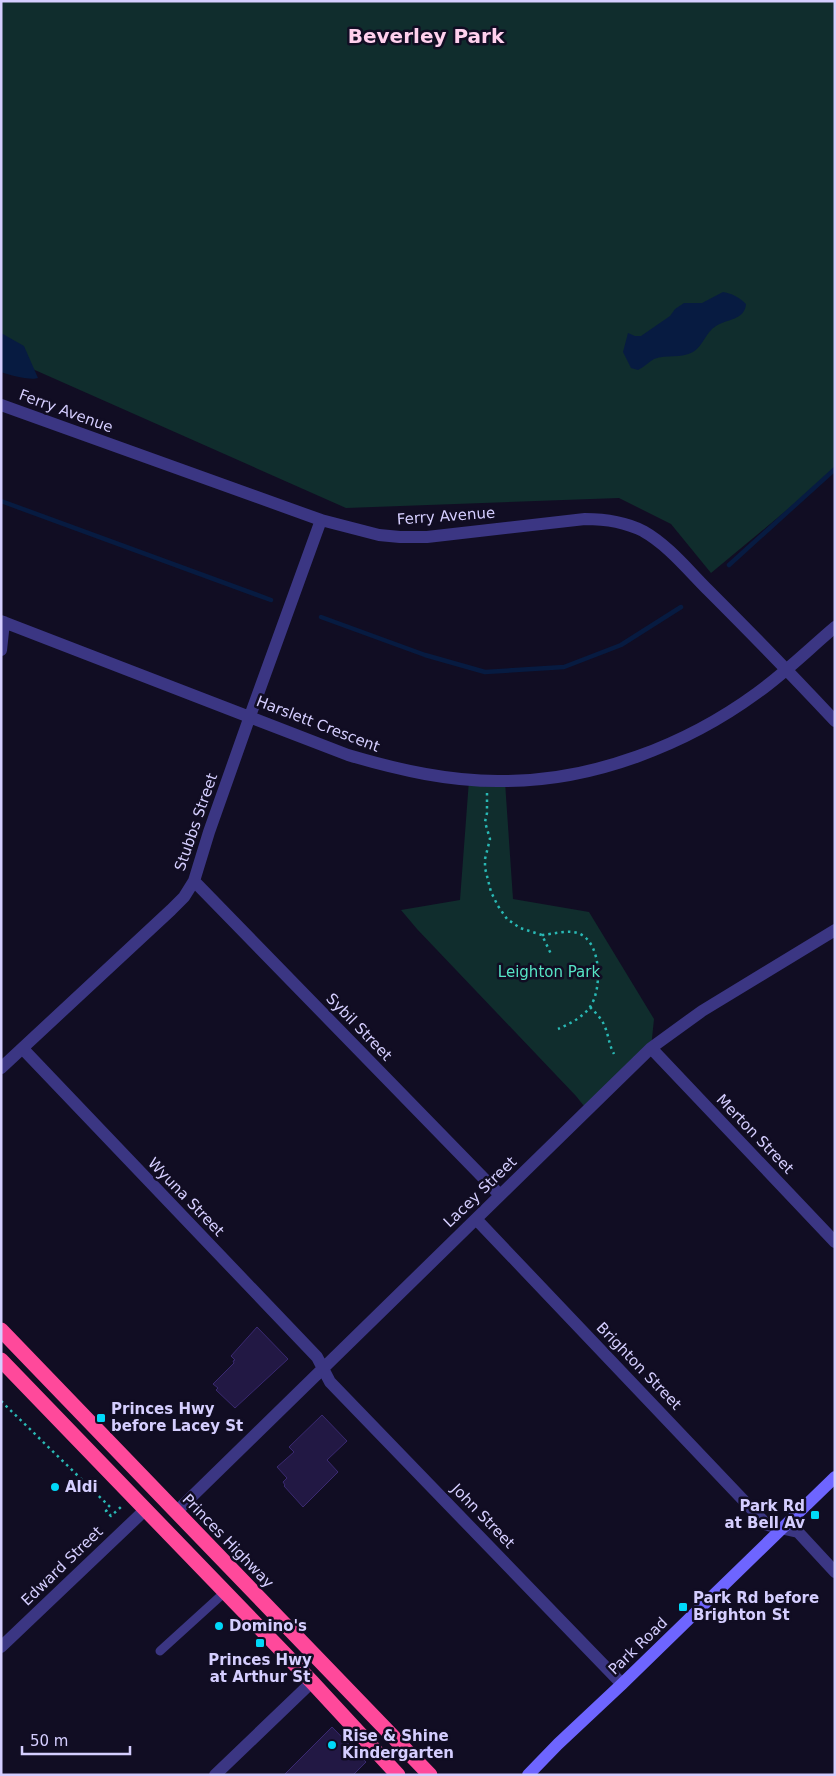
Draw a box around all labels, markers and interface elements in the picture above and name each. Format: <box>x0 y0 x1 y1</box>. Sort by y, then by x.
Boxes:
district label: Beverley Park <box>348 24 505 48</box>
street label: Ferry Avenue <box>17 386 115 436</box>
street label: Ferry Avenue <box>396 504 496 528</box>
street label: Harslett Crescent <box>254 692 382 756</box>
street label: Stubbs Street <box>171 771 221 873</box>
park label: Leighton Park <box>498 963 600 981</box>
street label: Sybil Street <box>322 990 396 1064</box>
street label: Merton Street <box>713 1091 797 1177</box>
street label: Lacey Street <box>440 1153 520 1231</box>
street label: Wyuna Street <box>144 1154 228 1240</box>
street label: Brighton Street <box>593 1319 685 1414</box>
place label: Princes Hwy before Lacey St <box>111 1400 243 1435</box>
marker: Princes Hwy before Lacey St <box>95 1412 107 1424</box>
place label: Aldi <box>65 1478 98 1496</box>
street label: John Street <box>447 1479 518 1552</box>
marker: Aldi <box>49 1481 61 1493</box>
street label: Princes Highway <box>179 1490 277 1592</box>
place label: Park Rd at Bell Av <box>725 1497 805 1532</box>
marker: Park Rd at Bell Av <box>809 1509 821 1521</box>
street label: Edward Street <box>18 1523 107 1609</box>
place label: Park Rd before Brighton St <box>693 1589 819 1624</box>
marker: Park Rd before Brighton St <box>677 1601 689 1613</box>
street label: Park Road <box>605 1614 671 1678</box>
place label: Domino's <box>229 1617 307 1635</box>
marker: Domino's <box>213 1620 225 1632</box>
marker: Princes Hwy at Arthur St <box>254 1637 266 1649</box>
place label: Princes Hwy at Arthur St <box>208 1651 312 1686</box>
scale bar <box>22 1724 130 1756</box>
place label: Rise & Shine Kindergarten <box>342 1727 454 1762</box>
text: 50 m <box>30 1732 68 1750</box>
marker: Rise & Shine Kindergarten <box>326 1739 338 1751</box>

